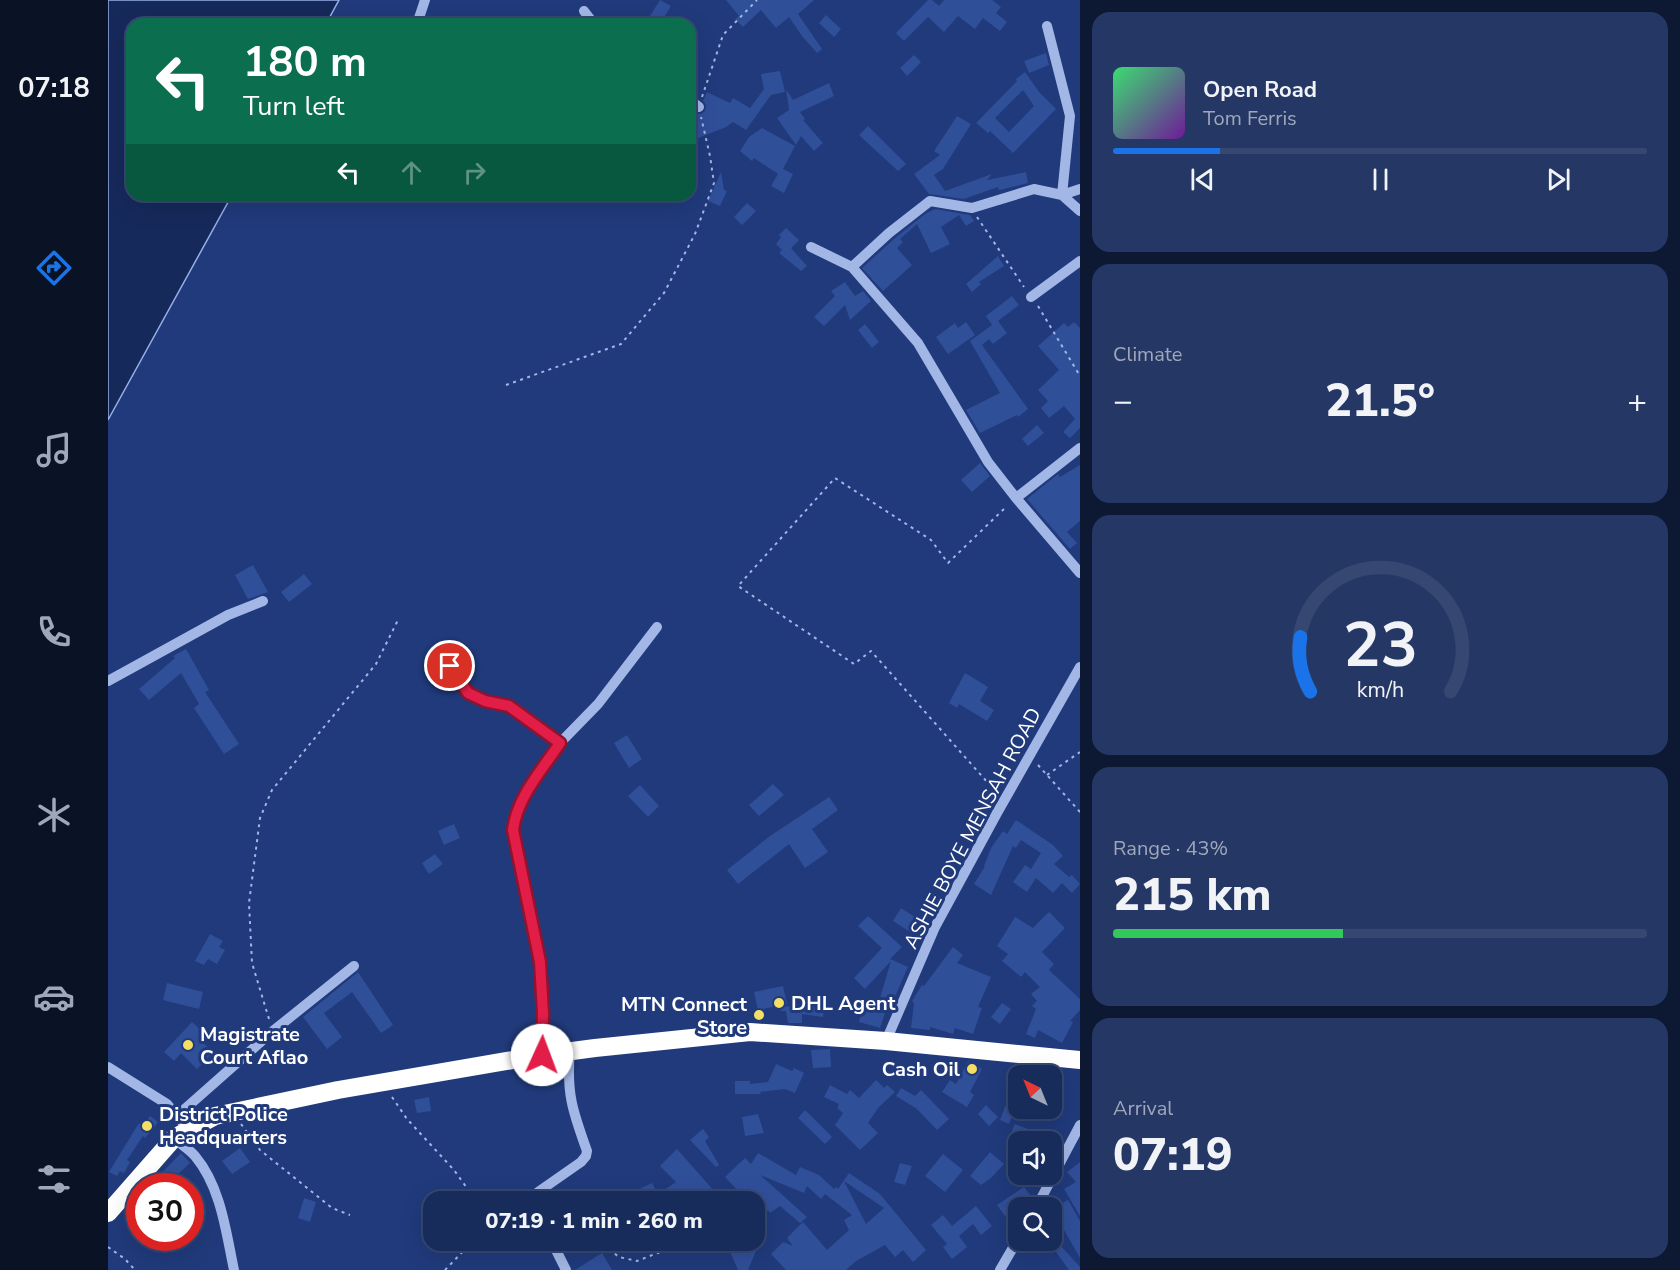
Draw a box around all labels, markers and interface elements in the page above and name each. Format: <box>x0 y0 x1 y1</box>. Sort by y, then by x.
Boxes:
text: 180 m <box>243 34 367 91</box>
icon: left <box>144 42 222 120</box>
text: 07:18 <box>18 70 90 107</box>
text: Open Road <box>1203 75 1317 105</box>
text: Turn left <box>243 88 344 125</box>
text: Tom Ferris <box>1203 105 1297 132</box>
icon: left <box>332 156 365 189</box>
icon: ahead <box>395 156 428 189</box>
icon: right <box>458 156 491 189</box>
icon: previous <box>1186 163 1219 196</box>
icon: pause <box>1364 163 1397 196</box>
icon: next <box>1542 163 1575 196</box>
icon: directions <box>33 247 75 289</box>
text: Climate <box>1113 341 1182 368</box>
text: 21.5° <box>1325 371 1435 432</box>
text: − <box>1113 379 1133 424</box>
text: + <box>1627 379 1647 424</box>
icon: music <box>33 429 75 471</box>
text: 23 <box>1343 603 1417 688</box>
icon: phone <box>33 611 75 653</box>
pin <box>424 640 475 691</box>
icon: arrive <box>433 649 466 682</box>
text: km/h <box>1356 675 1404 705</box>
street label: ASHIE BOYE MENSAH ROAD <box>897 703 1048 954</box>
icon: climate <box>33 794 75 836</box>
text: Range · 43% <box>1113 835 1228 862</box>
text: 215 km <box>1113 865 1272 926</box>
icon: car <box>33 976 75 1018</box>
place label: DHL Agent <box>791 990 896 1017</box>
place label: MTN Connect Store <box>621 991 747 1041</box>
marker: DHL Agent <box>772 996 786 1010</box>
marker: MTN Connect Store <box>752 1008 766 1022</box>
place label: Magistrate Court Aflao <box>200 1021 308 1071</box>
position arrow <box>510 1023 574 1087</box>
marker: Magistrate Court Aflao <box>181 1038 195 1052</box>
place label: Cash Oil <box>882 1056 961 1083</box>
marker: Cash Oil <box>965 1062 979 1076</box>
north arrow <box>1008 1065 1062 1119</box>
map controls <box>1008 1065 1062 1251</box>
text: Arrival <box>1113 1095 1173 1122</box>
place label: District Police Headquarters <box>159 1101 288 1151</box>
marker: District Police Headquarters <box>140 1119 154 1133</box>
text: 07:19 <box>1113 1125 1233 1186</box>
button: sound <box>1008 1131 1062 1185</box>
icon: filters <box>33 1158 75 1200</box>
speed limit sign: 30 <box>126 1173 204 1251</box>
button: search <box>1008 1197 1062 1251</box>
text: 07:19 · 1 min · 260 m <box>485 1206 703 1236</box>

